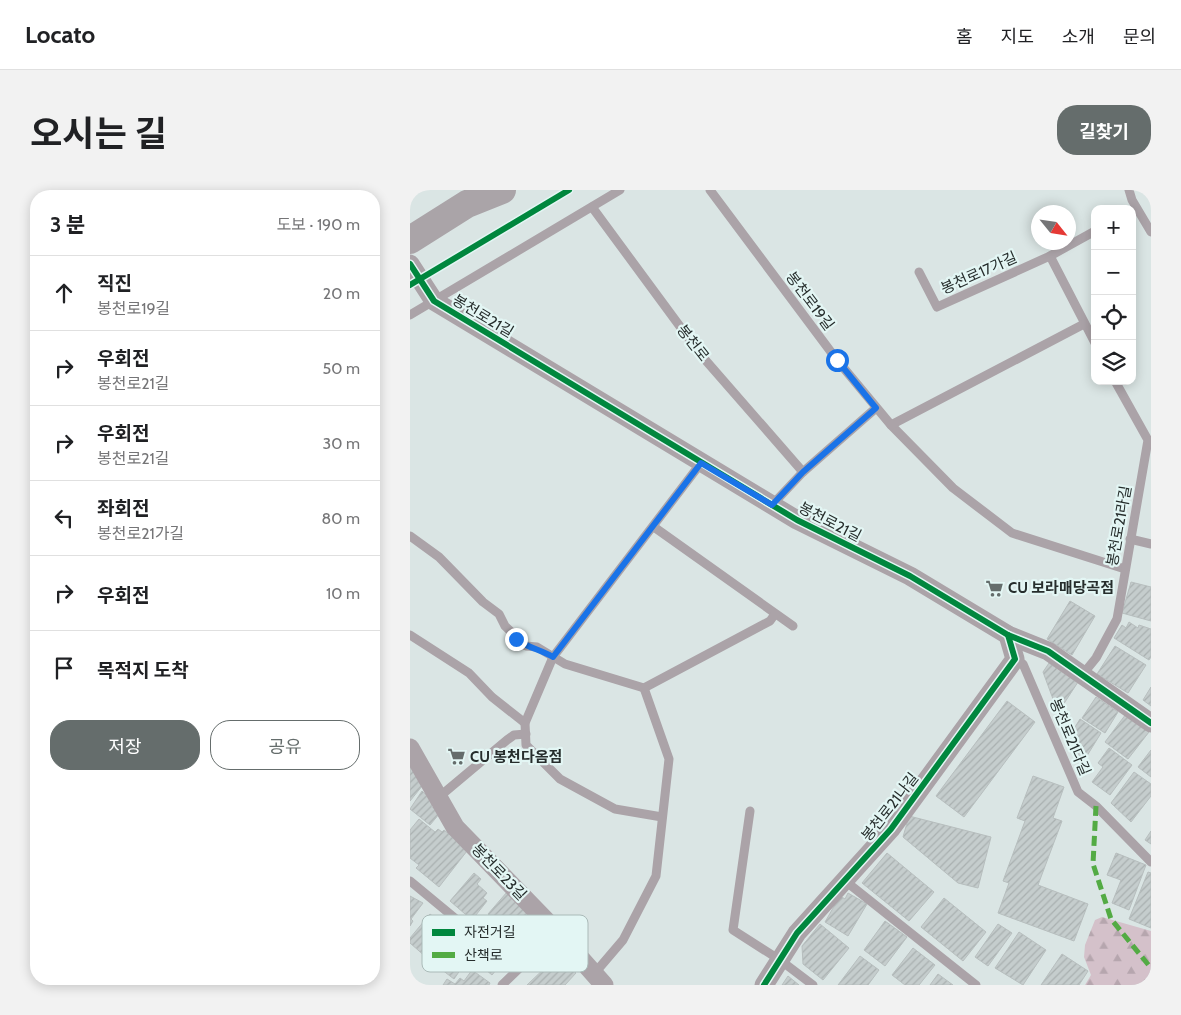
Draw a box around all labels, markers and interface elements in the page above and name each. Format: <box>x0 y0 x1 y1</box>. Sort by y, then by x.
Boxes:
text: Locato <box>25 20 95 49</box>
text: 홈 <box>956 26 973 48</box>
text: 지도 <box>1001 26 1034 48</box>
text: 소개 <box>1062 26 1095 48</box>
text: 문의 <box>1123 26 1156 48</box>
button: 길찾기 <box>1057 105 1151 155</box>
text: 오시는 길 <box>30 112 167 155</box>
north arrow <box>1031 205 1076 250</box>
map controls <box>1091 205 1136 385</box>
button: + <box>1091 205 1136 250</box>
text: 3 분 <box>50 212 85 237</box>
text: 도보 · 190 m <box>276 215 360 234</box>
street label: 봉천로17가길 <box>938 248 1020 298</box>
button: − <box>1091 250 1136 295</box>
street label: 봉천로19길 <box>782 268 838 334</box>
text: 직진 <box>97 272 132 295</box>
icon: ahead <box>50 279 78 307</box>
text: 20 m <box>323 284 360 303</box>
street label: 봉천로21길 <box>449 291 517 341</box>
button: locate <box>1091 295 1136 340</box>
text: 봉천로19길 <box>97 299 170 318</box>
street label: 봉천로 <box>673 321 713 365</box>
button: layers <box>1091 340 1136 385</box>
text: 우회전 <box>97 347 149 370</box>
route start <box>826 349 849 372</box>
icon: right <box>50 354 78 382</box>
text: 50 m <box>323 359 360 378</box>
text: 봉천로21길 <box>97 374 169 393</box>
text: 우회전 <box>97 422 149 445</box>
icon: right <box>50 429 78 457</box>
text: 30 m <box>323 434 360 453</box>
text: 봉천로21길 <box>97 449 169 468</box>
street label: 봉천로21라길 <box>1103 484 1135 568</box>
text: 좌회전 <box>97 497 149 520</box>
street label: 봉천로21길 <box>796 499 864 545</box>
icon: left <box>50 504 78 532</box>
text: 80 m <box>322 509 360 528</box>
text: 봉천로21가길 <box>97 524 184 543</box>
supermarket icon: CU 보라매당곡점 <box>984 578 1004 598</box>
icon: right <box>50 579 78 607</box>
place label: CU 보라매당곡점 <box>1008 579 1114 597</box>
text: 우회전 <box>97 584 149 607</box>
text: 10 m <box>326 584 360 603</box>
route end <box>505 628 528 651</box>
icon: arrive <box>50 654 78 682</box>
text: 목적지 도착 <box>97 659 189 682</box>
street label: 봉천로21다길 <box>1046 696 1094 778</box>
button: 저장 <box>50 720 200 770</box>
button: 공유 <box>210 720 360 770</box>
supermarket icon: CU 봉천다옴점 <box>446 747 466 767</box>
place label: CU 봉천다옴점 <box>470 748 562 766</box>
street label: 봉천로21나길 <box>858 769 922 845</box>
street label: 봉천로23길 <box>468 840 530 904</box>
legend <box>422 915 588 972</box>
text: 자전거길 <box>464 923 516 941</box>
text: 산책로 <box>464 946 503 964</box>

